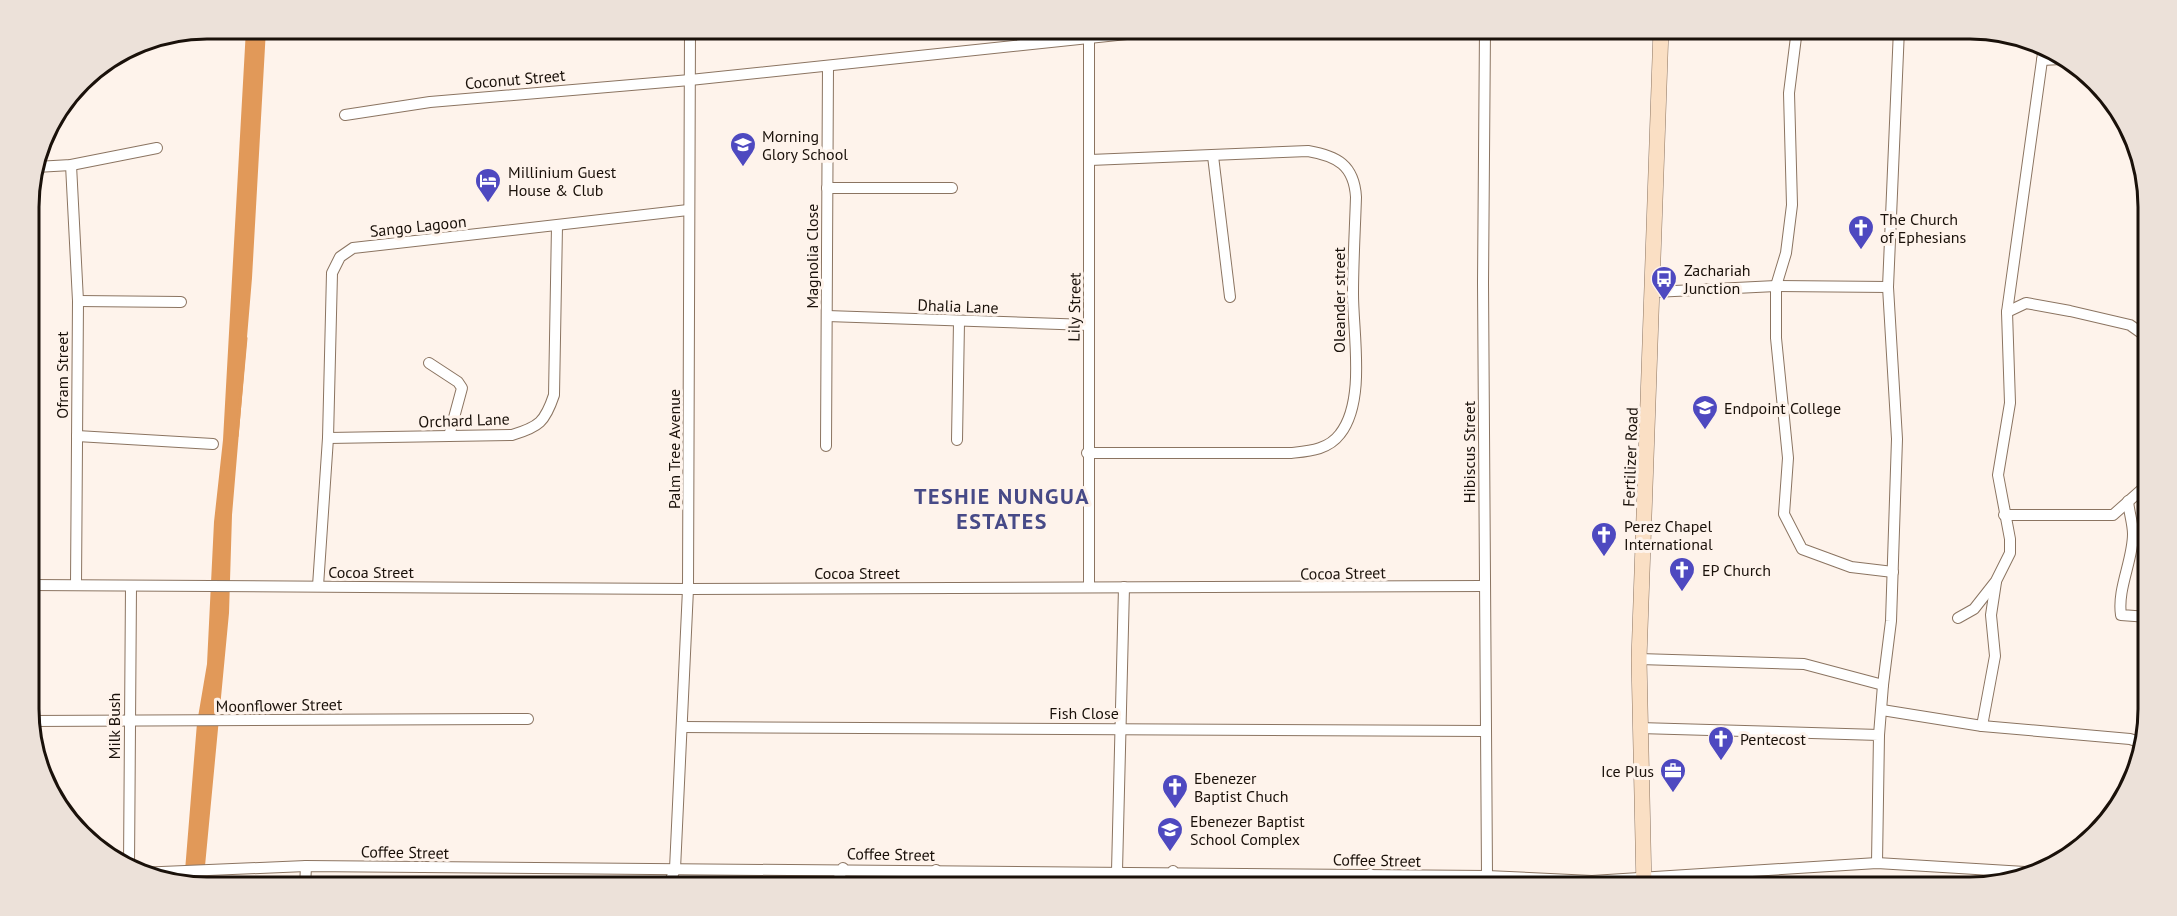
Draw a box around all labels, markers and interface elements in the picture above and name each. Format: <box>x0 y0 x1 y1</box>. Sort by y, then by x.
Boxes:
street label: Coconut Street <box>464 65 567 93</box>
place label: Morning Glory School <box>762 126 848 164</box>
school or university icon: Morning Glory School <box>728 130 758 168</box>
place label: Millinium Guest House & Club <box>508 162 617 200</box>
hotel icon: Millinium Guest House & Club <box>473 166 503 204</box>
street label: Magnolia Close <box>802 204 822 308</box>
place label: The Church of Ephesians <box>1880 209 1967 247</box>
street label: Sango Lagoon <box>369 211 467 241</box>
church icon: The Church of Ephesians <box>1846 213 1876 251</box>
street label: Oleander street <box>1329 246 1349 353</box>
place label: Zachariah Junction <box>1683 260 1751 298</box>
bus stop icon: Zachariah Junction <box>1649 264 1679 302</box>
street label: Lily Street <box>1063 272 1085 342</box>
street label: Dhalia Lane <box>917 295 999 317</box>
street label: Ofram Street <box>52 331 72 419</box>
street label: Palm Tree Avenue <box>664 389 684 509</box>
school or university icon: Endpoint College <box>1690 393 1720 431</box>
place label: Endpoint College <box>1724 398 1841 418</box>
street label: Hibiscus Street <box>1459 400 1479 503</box>
street label: Fertilizer Road <box>1618 407 1642 507</box>
street label: Orchard Lane <box>418 408 510 432</box>
district label: TESHIE NUNGUA ESTATES <box>914 482 1090 535</box>
place label: Perez Chapel International <box>1624 516 1713 554</box>
church icon: Perez Chapel International <box>1589 520 1619 558</box>
church icon: EP Church <box>1667 555 1697 593</box>
place label: EP Church <box>1702 560 1771 580</box>
street label: Cocoa Street <box>328 562 414 582</box>
street label: Cocoa Street <box>1300 562 1387 584</box>
street label: Cocoa Street <box>814 563 900 583</box>
street label: Milk Bush <box>104 693 124 759</box>
street label: Moonflower Street <box>216 694 343 716</box>
street label: Fish Close <box>1049 703 1119 723</box>
church icon: Pentecost <box>1706 724 1736 762</box>
place label: Pentecost <box>1740 729 1807 749</box>
office icon: Ice Plus <box>1658 756 1688 794</box>
place label: Ice Plus <box>1601 761 1654 781</box>
place label: Ebenezer Baptist Chuch <box>1194 768 1289 806</box>
church icon: Ebenezer Baptist Chuch <box>1160 772 1190 810</box>
place label: Ebenezer Baptist School Complex <box>1190 811 1305 849</box>
school or university icon: Ebenezer Baptist School Complex <box>1155 815 1185 853</box>
street label: Coffee Street <box>361 841 450 863</box>
street label: Coffee Street <box>847 843 936 865</box>
street label: Coffee Street <box>1333 849 1422 871</box>

